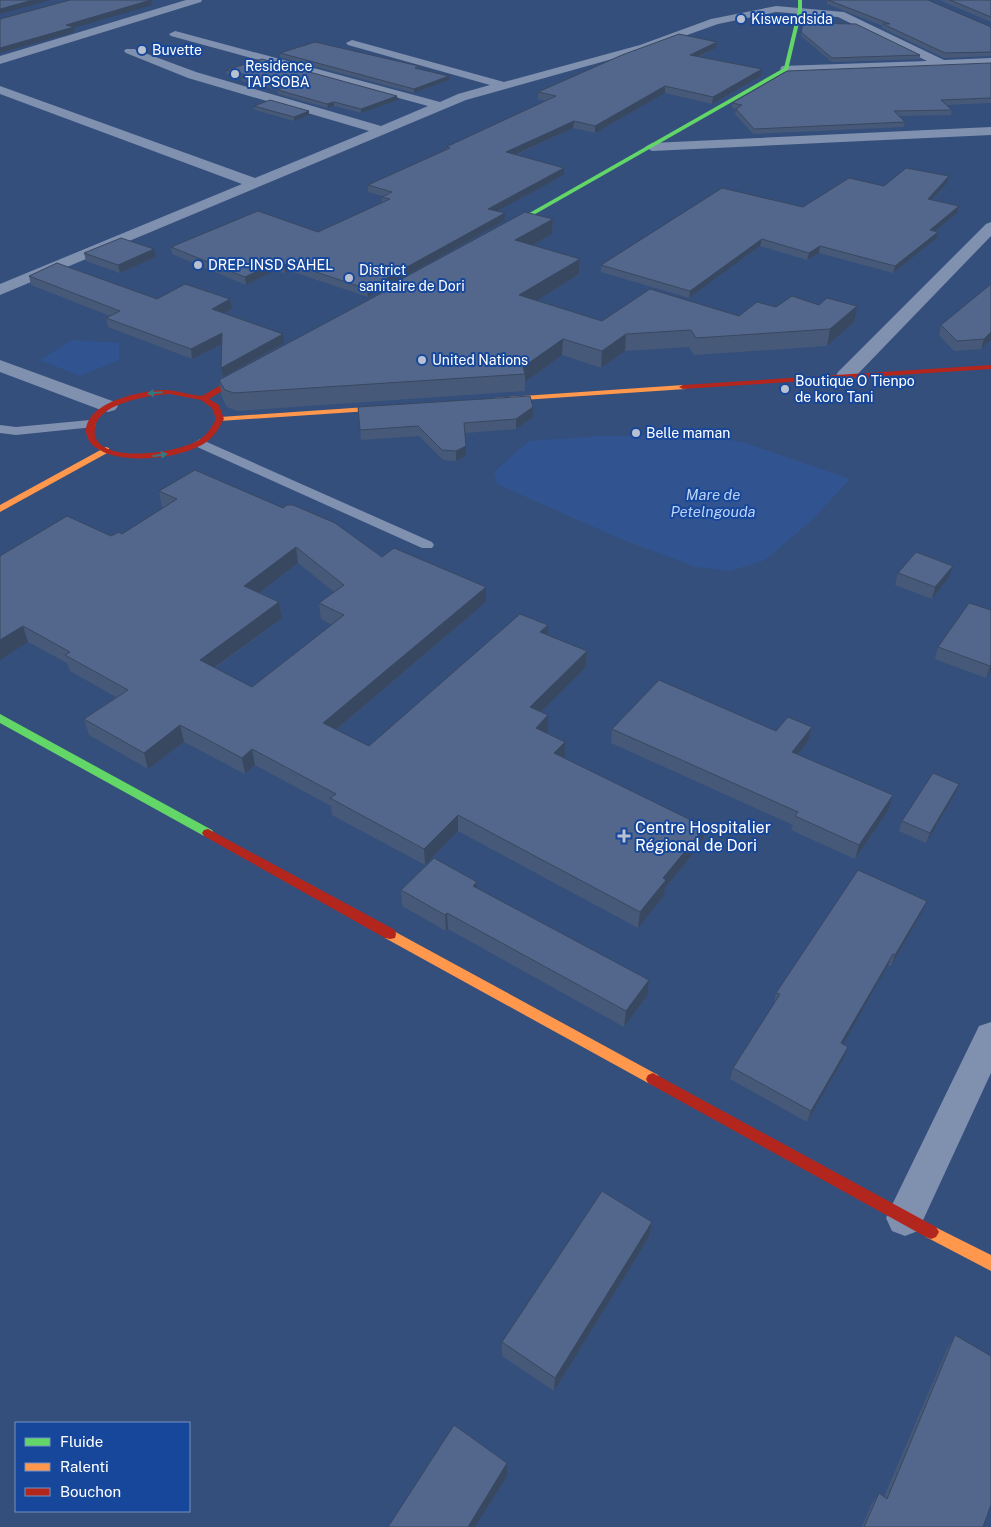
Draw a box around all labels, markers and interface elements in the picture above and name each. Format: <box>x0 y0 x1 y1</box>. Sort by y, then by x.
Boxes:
place label: Kiswendsida <box>751 11 833 27</box>
marker: Kiswendsida <box>735 13 747 25</box>
place label: Buvette <box>152 42 202 58</box>
marker: Buvette <box>136 44 148 56</box>
place label: Residence TAPSOBA <box>245 58 313 90</box>
marker: Residence TAPSOBA <box>229 68 241 80</box>
place label: DREP-INSD SAHEL <box>208 257 333 273</box>
marker: DREP-INSD SAHEL <box>192 259 204 271</box>
place label: District sanitaire de Dori <box>359 262 465 294</box>
marker: District sanitaire de Dori <box>343 272 355 284</box>
place label: United Nations <box>432 352 528 368</box>
marker: United Nations <box>416 354 428 366</box>
place label: Boutique O Tienpo de koro Tani <box>795 373 915 405</box>
marker: Boutique O Tienpo de koro Tani <box>779 383 791 395</box>
one-way arrow <box>147 389 163 397</box>
place label: Belle maman <box>646 425 730 441</box>
marker: Belle maman <box>630 427 642 439</box>
one-way arrow <box>152 450 168 458</box>
water label: Mare de Petelngouda <box>670 486 756 520</box>
place label: Centre Hospitalier Régional de Dori <box>635 818 771 855</box>
marker: Centre Hospitalier Régional de Dori <box>617 829 631 843</box>
legend <box>15 1422 190 1512</box>
text: Fluide <box>60 1433 103 1450</box>
text: Ralenti <box>60 1458 109 1475</box>
text: Bouchon <box>60 1483 121 1500</box>

